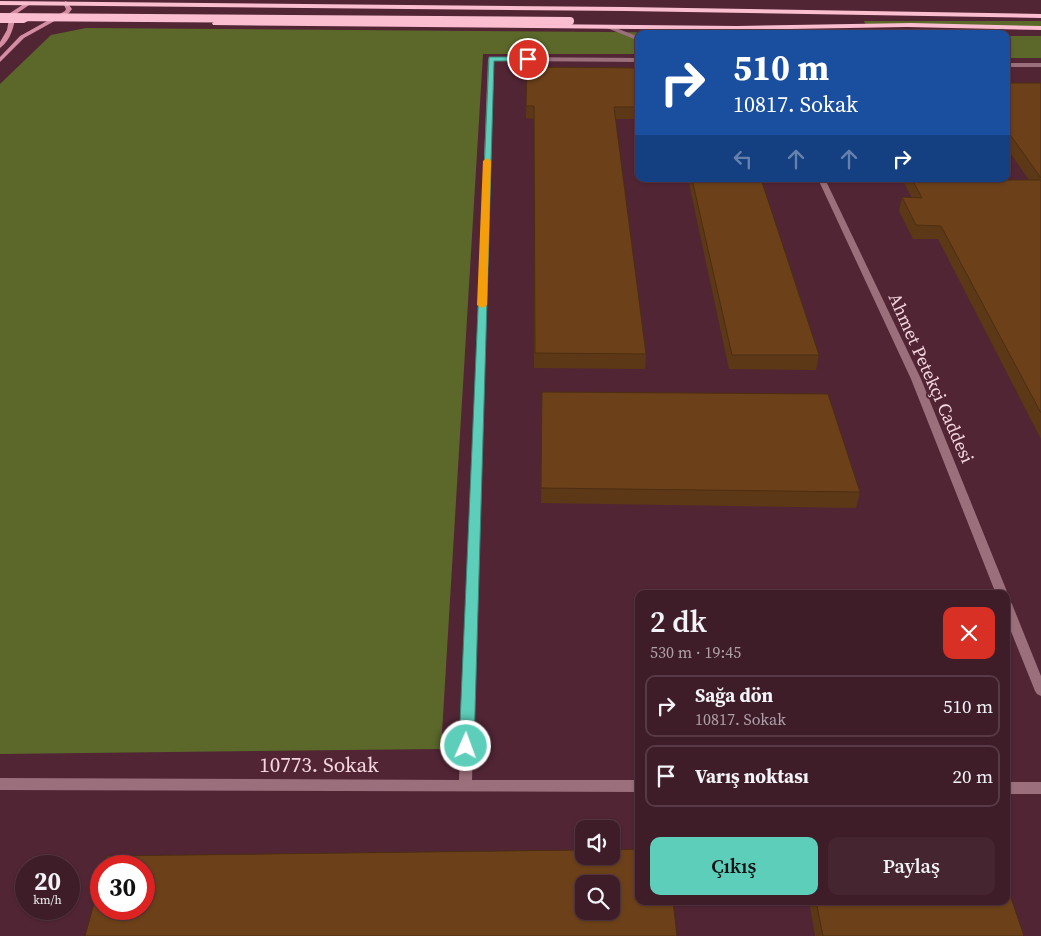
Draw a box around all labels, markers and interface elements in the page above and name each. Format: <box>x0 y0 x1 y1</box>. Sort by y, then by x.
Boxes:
pin <box>507 38 549 80</box>
text: 510 m <box>733 44 829 92</box>
icon: arrive <box>514 45 542 73</box>
icon: right <box>650 50 715 115</box>
text: 10817. Sokak <box>733 89 858 119</box>
icon: left <box>729 145 757 173</box>
icon: ahead <box>782 145 810 173</box>
icon: ahead <box>835 145 863 173</box>
icon: right <box>888 145 916 173</box>
street label: Ahmet Petekçi Caddesi <box>883 289 980 467</box>
text: 2 dk <box>650 601 707 642</box>
button: close <box>943 607 995 659</box>
text: 530 m · 19:45 <box>650 641 741 663</box>
text: Sağa dön <box>695 682 773 708</box>
icon: right <box>652 692 680 720</box>
text: 510 m <box>943 693 993 719</box>
text: 10817. Sokak <box>695 708 786 730</box>
position arrow <box>439 719 491 771</box>
street label: 10773. Sokak <box>259 750 379 779</box>
icon: arrive <box>652 762 680 790</box>
text: Varış noktası <box>695 763 809 789</box>
text: 20 m <box>952 763 993 789</box>
map controls <box>575 820 620 920</box>
button: sound <box>575 820 620 865</box>
button: Çıkış <box>650 837 818 895</box>
button: Paylaş <box>828 837 995 895</box>
speed limit sign: 30 <box>90 855 155 920</box>
text: 20 <box>34 864 61 898</box>
button: search <box>575 875 620 920</box>
text: km/h <box>33 892 62 908</box>

